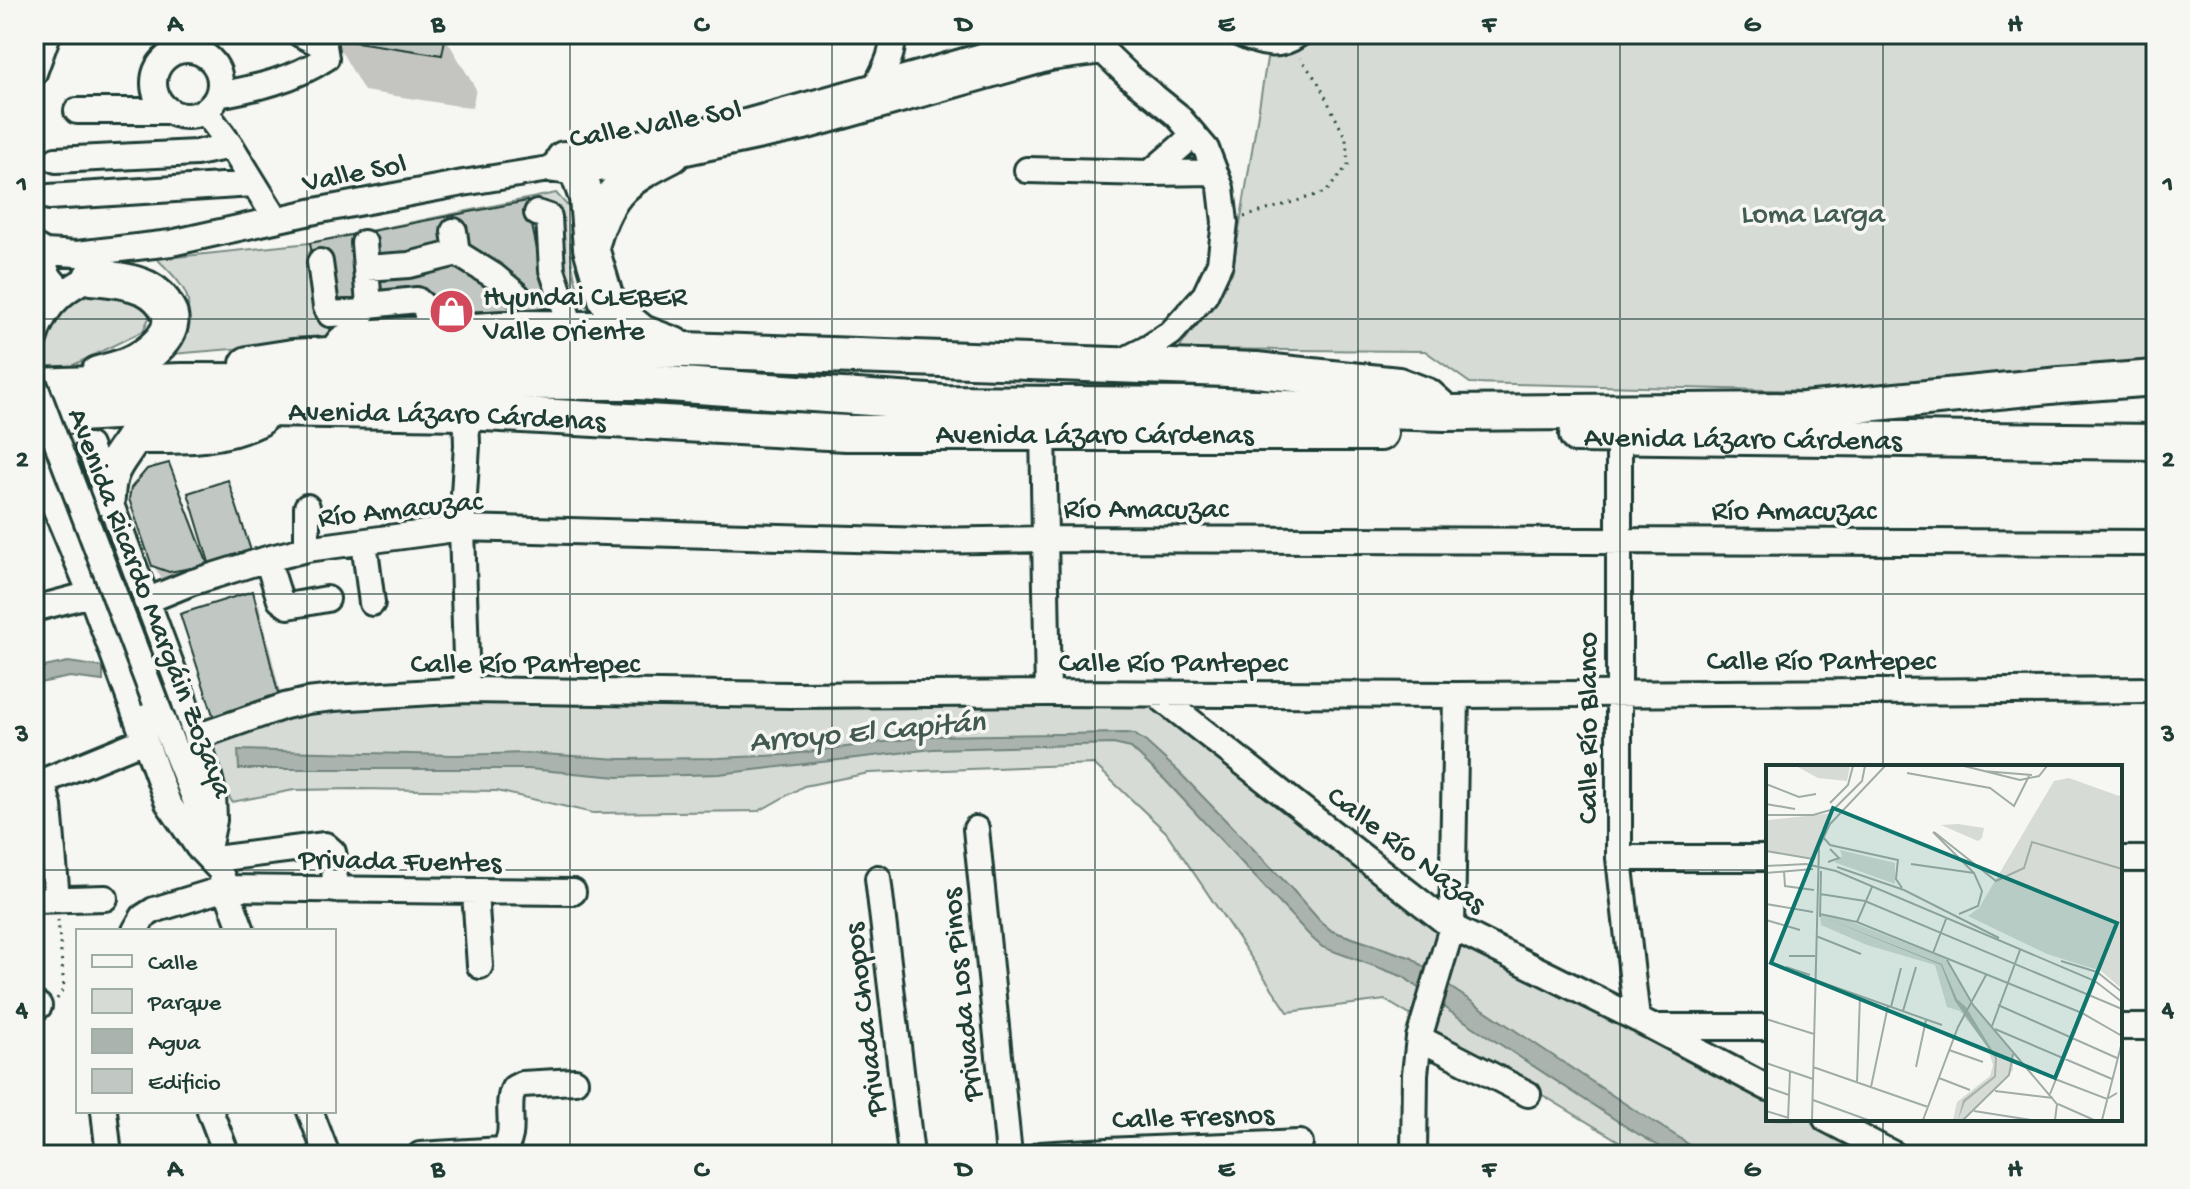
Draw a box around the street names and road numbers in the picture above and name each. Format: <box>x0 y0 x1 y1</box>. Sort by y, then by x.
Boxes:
street label: Calle Valle Sol <box>567 94 744 159</box>
street label: Valle Sol <box>299 148 410 203</box>
street label: Avenida Lázaro Cárdenas <box>288 396 608 442</box>
street label: Avenida Ricardo Margáin Zozaya <box>57 404 239 805</box>
street label: Avenida Lázaro Cárdenas <box>936 420 1254 455</box>
street label: Avenida Lázaro Cárdenas <box>1584 422 1903 461</box>
street label: Río Amacuzac <box>317 485 486 537</box>
street label: Río Amacuzac <box>1064 494 1230 529</box>
street label: Río Amacuzac <box>1712 496 1878 531</box>
street label: Calle Río Blanco <box>1573 632 1608 824</box>
street label: Calle Río Pantepec <box>1706 646 1937 681</box>
street label: Calle Río Pantepec <box>1058 648 1289 683</box>
street label: Calle Río Pantepec <box>410 649 641 684</box>
street label: Calle Río Nazas <box>1319 780 1493 924</box>
street label: Privada Fuentes <box>297 844 503 883</box>
street label: Privada Los Pinos <box>936 886 993 1104</box>
street label: Privada Chopos <box>838 920 897 1119</box>
street label: Calle Fresnos <box>1112 1099 1276 1140</box>

